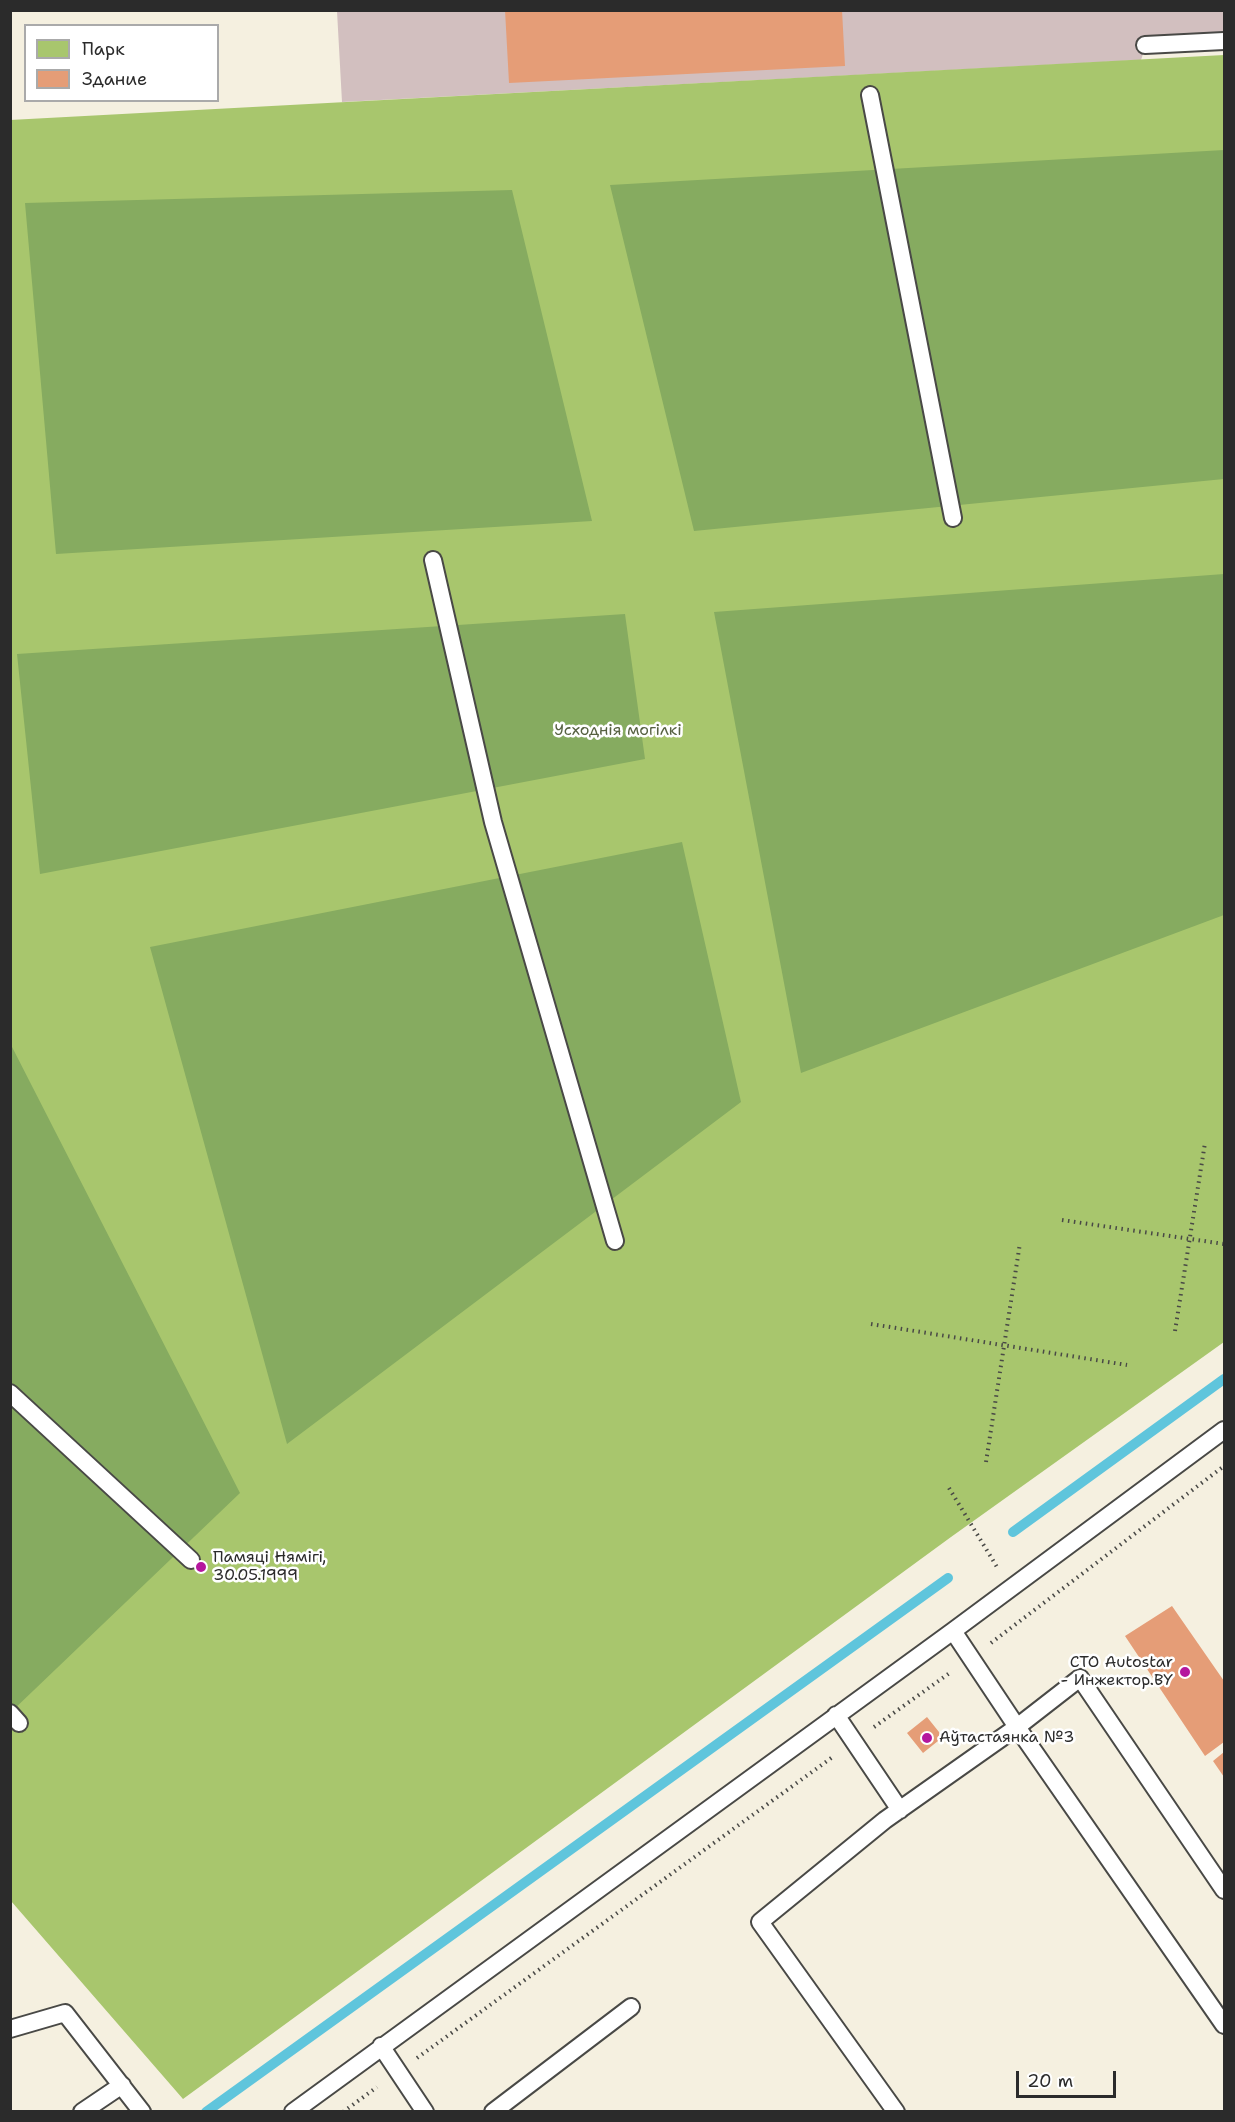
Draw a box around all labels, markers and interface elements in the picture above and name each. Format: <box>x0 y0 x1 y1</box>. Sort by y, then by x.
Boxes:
legend <box>24 24 219 102</box>
text: Парк <box>82 37 125 61</box>
text: Здание <box>82 67 147 91</box>
park label: Усходнія могілкі <box>554 721 682 741</box>
place label: Памяці Нямігі, 30.05.1999 <box>213 1548 326 1586</box>
marker: Памяці Нямігі, 30.05.1999 <box>194 1560 208 1574</box>
place label: СТО Autostar - Инжектор.BY <box>1060 1653 1173 1691</box>
marker: СТО Autostar - Инжектор.BY <box>1178 1665 1192 1679</box>
place label: Аўтастаянка №3 <box>939 1728 1074 1748</box>
marker: Аўтастаянка №3 <box>920 1731 934 1745</box>
scale bar <box>1019 2059 1120 2097</box>
text: 20 m <box>1027 2069 1073 2093</box>

